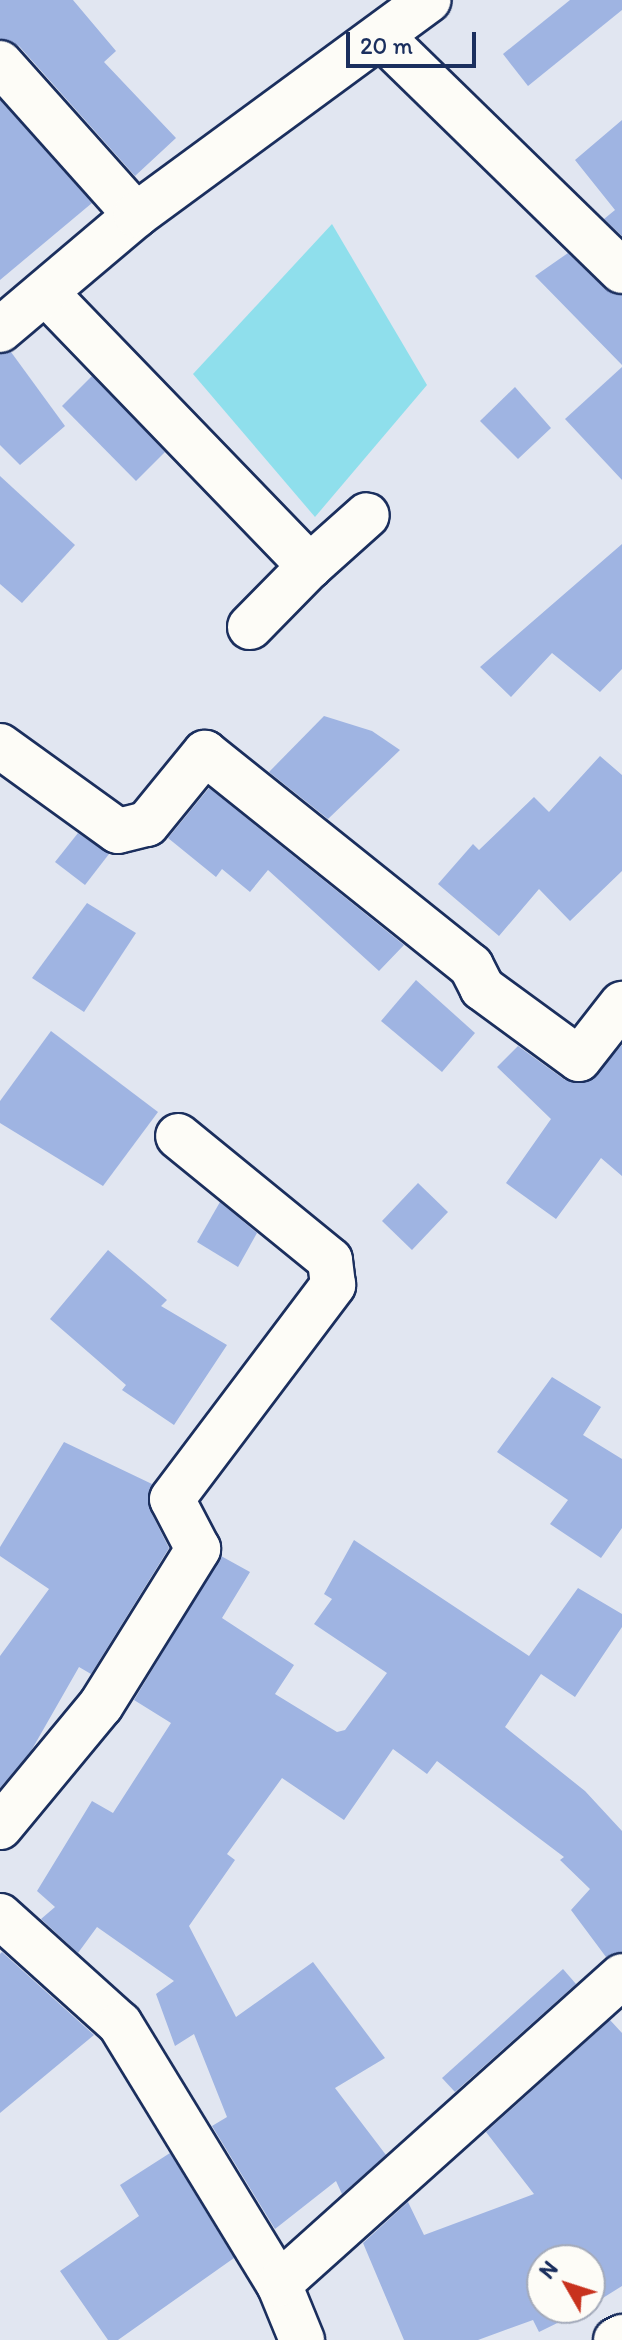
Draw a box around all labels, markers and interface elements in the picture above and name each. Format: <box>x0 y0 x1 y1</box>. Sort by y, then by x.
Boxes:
scale bar <box>350 16 480 66</box>
text: 20 m <box>360 31 413 60</box>
north arrow <box>526 2244 606 2324</box>
text: N <box>533 2256 564 2284</box>

